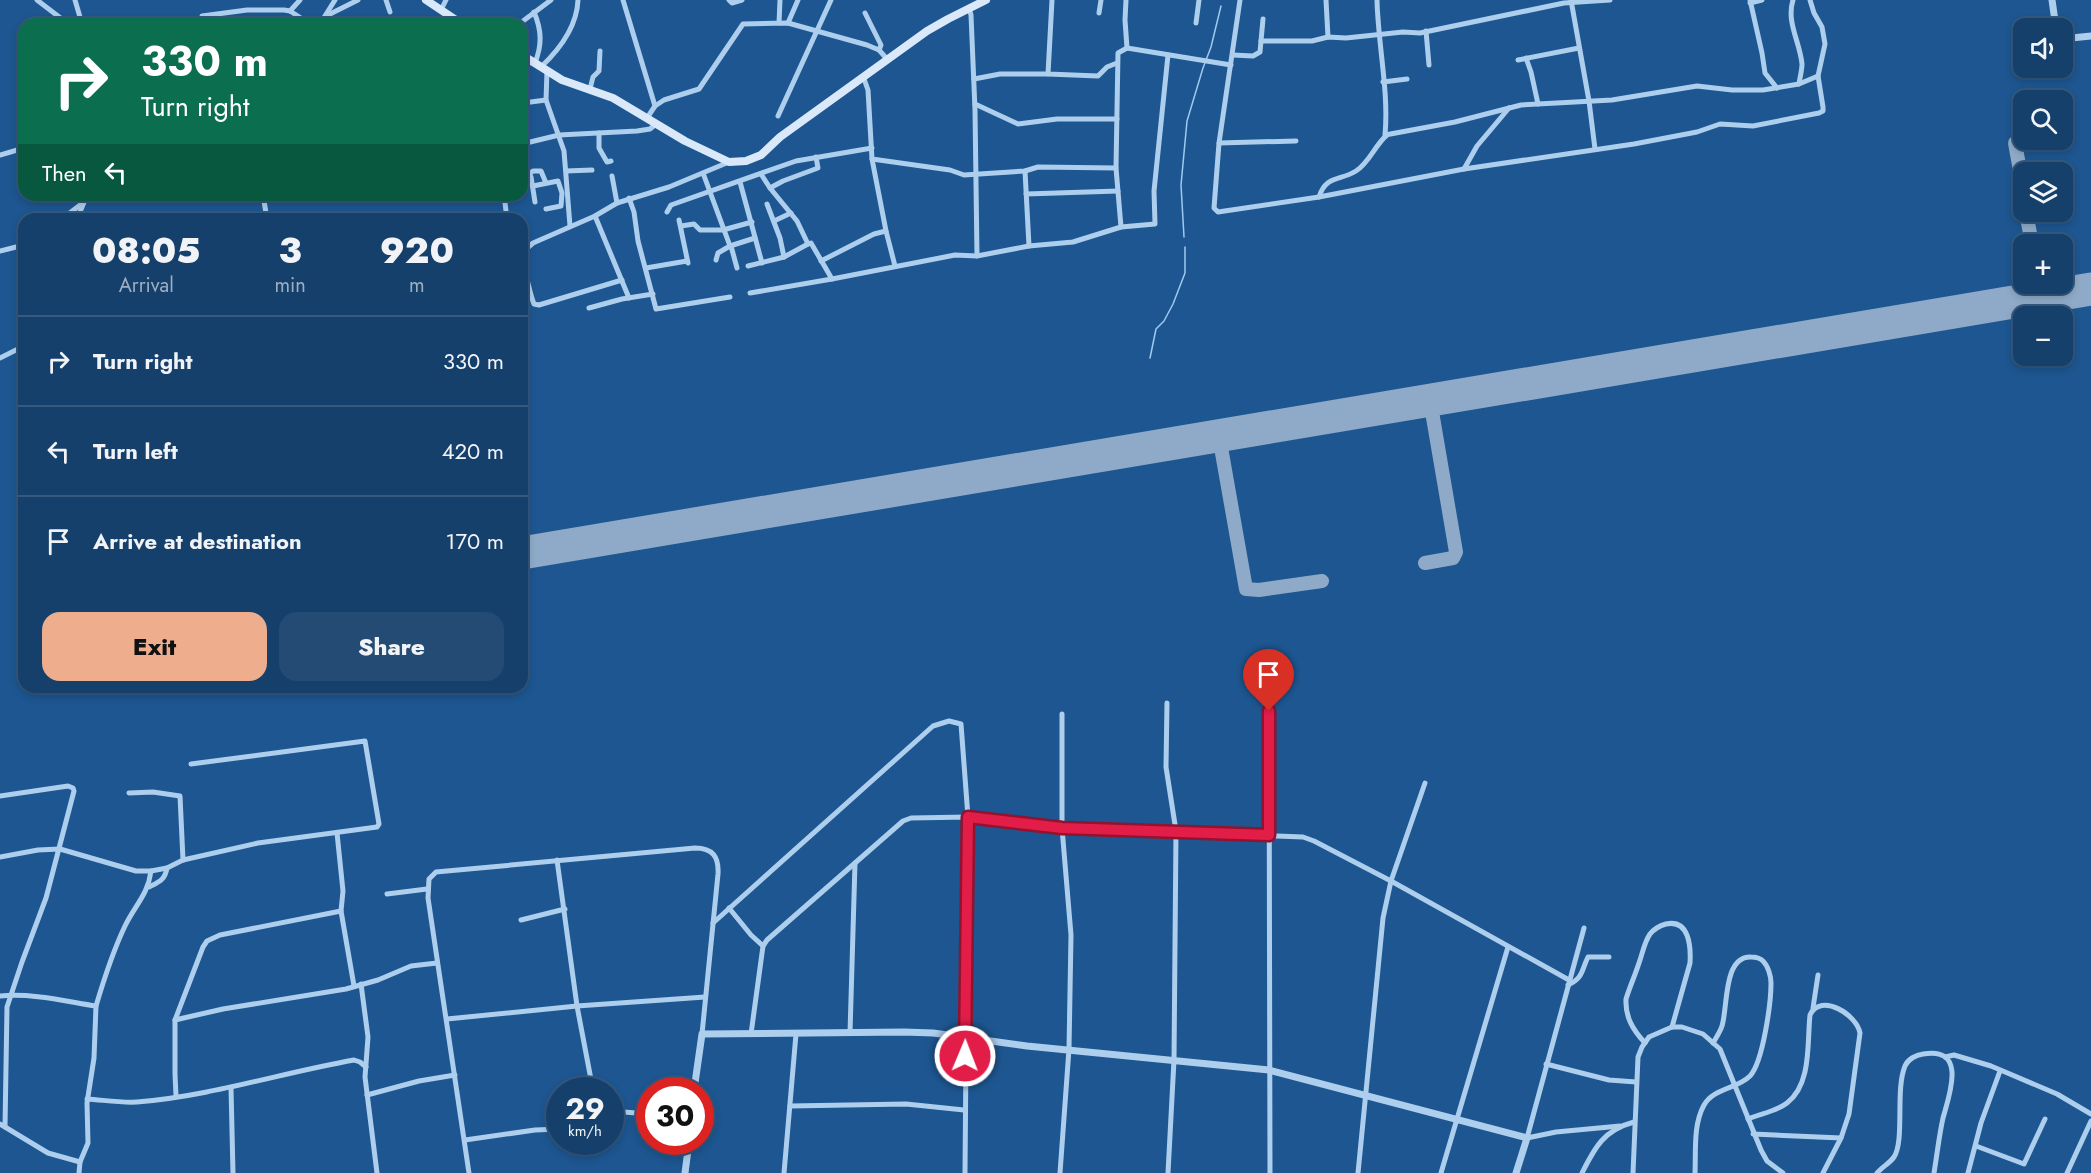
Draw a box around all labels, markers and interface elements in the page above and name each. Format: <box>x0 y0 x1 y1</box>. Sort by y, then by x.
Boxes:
map controls <box>2013 18 2073 366</box>
button: sound <box>2013 18 2073 78</box>
text: 330 m <box>141 31 268 92</box>
icon: right <box>42 42 120 120</box>
text: Turn right <box>141 87 249 126</box>
button: search <box>2013 90 2073 150</box>
icon: left <box>99 156 132 189</box>
text: Then <box>42 157 87 189</box>
button: layers <box>2013 162 2073 222</box>
text: 08:05 <box>92 224 200 276</box>
text: 3 <box>279 224 302 276</box>
text: 920 <box>380 224 454 276</box>
button: + <box>2013 234 2073 294</box>
text: Arrival <box>119 271 174 300</box>
text: min <box>274 271 306 300</box>
text: m <box>409 271 425 300</box>
button: − <box>2013 306 2073 366</box>
icon: right <box>42 345 75 378</box>
text: Turn right <box>93 345 193 377</box>
text: 330 m <box>443 345 504 377</box>
icon: left <box>42 435 75 468</box>
text: Turn left <box>93 435 178 467</box>
text: 420 m <box>442 435 504 467</box>
icon: arrive <box>42 525 75 558</box>
text: Arrive at destination <box>93 525 302 557</box>
text: 170 m <box>446 525 504 557</box>
button: Exit <box>42 612 267 681</box>
button: Share <box>279 612 504 681</box>
pin <box>1243 649 1294 711</box>
icon: arrive <box>1252 658 1285 691</box>
position arrow <box>933 1024 997 1088</box>
speed limit sign: 30 <box>636 1077 714 1155</box>
text: 29 <box>565 1087 605 1130</box>
text: km/h <box>568 1120 602 1142</box>

